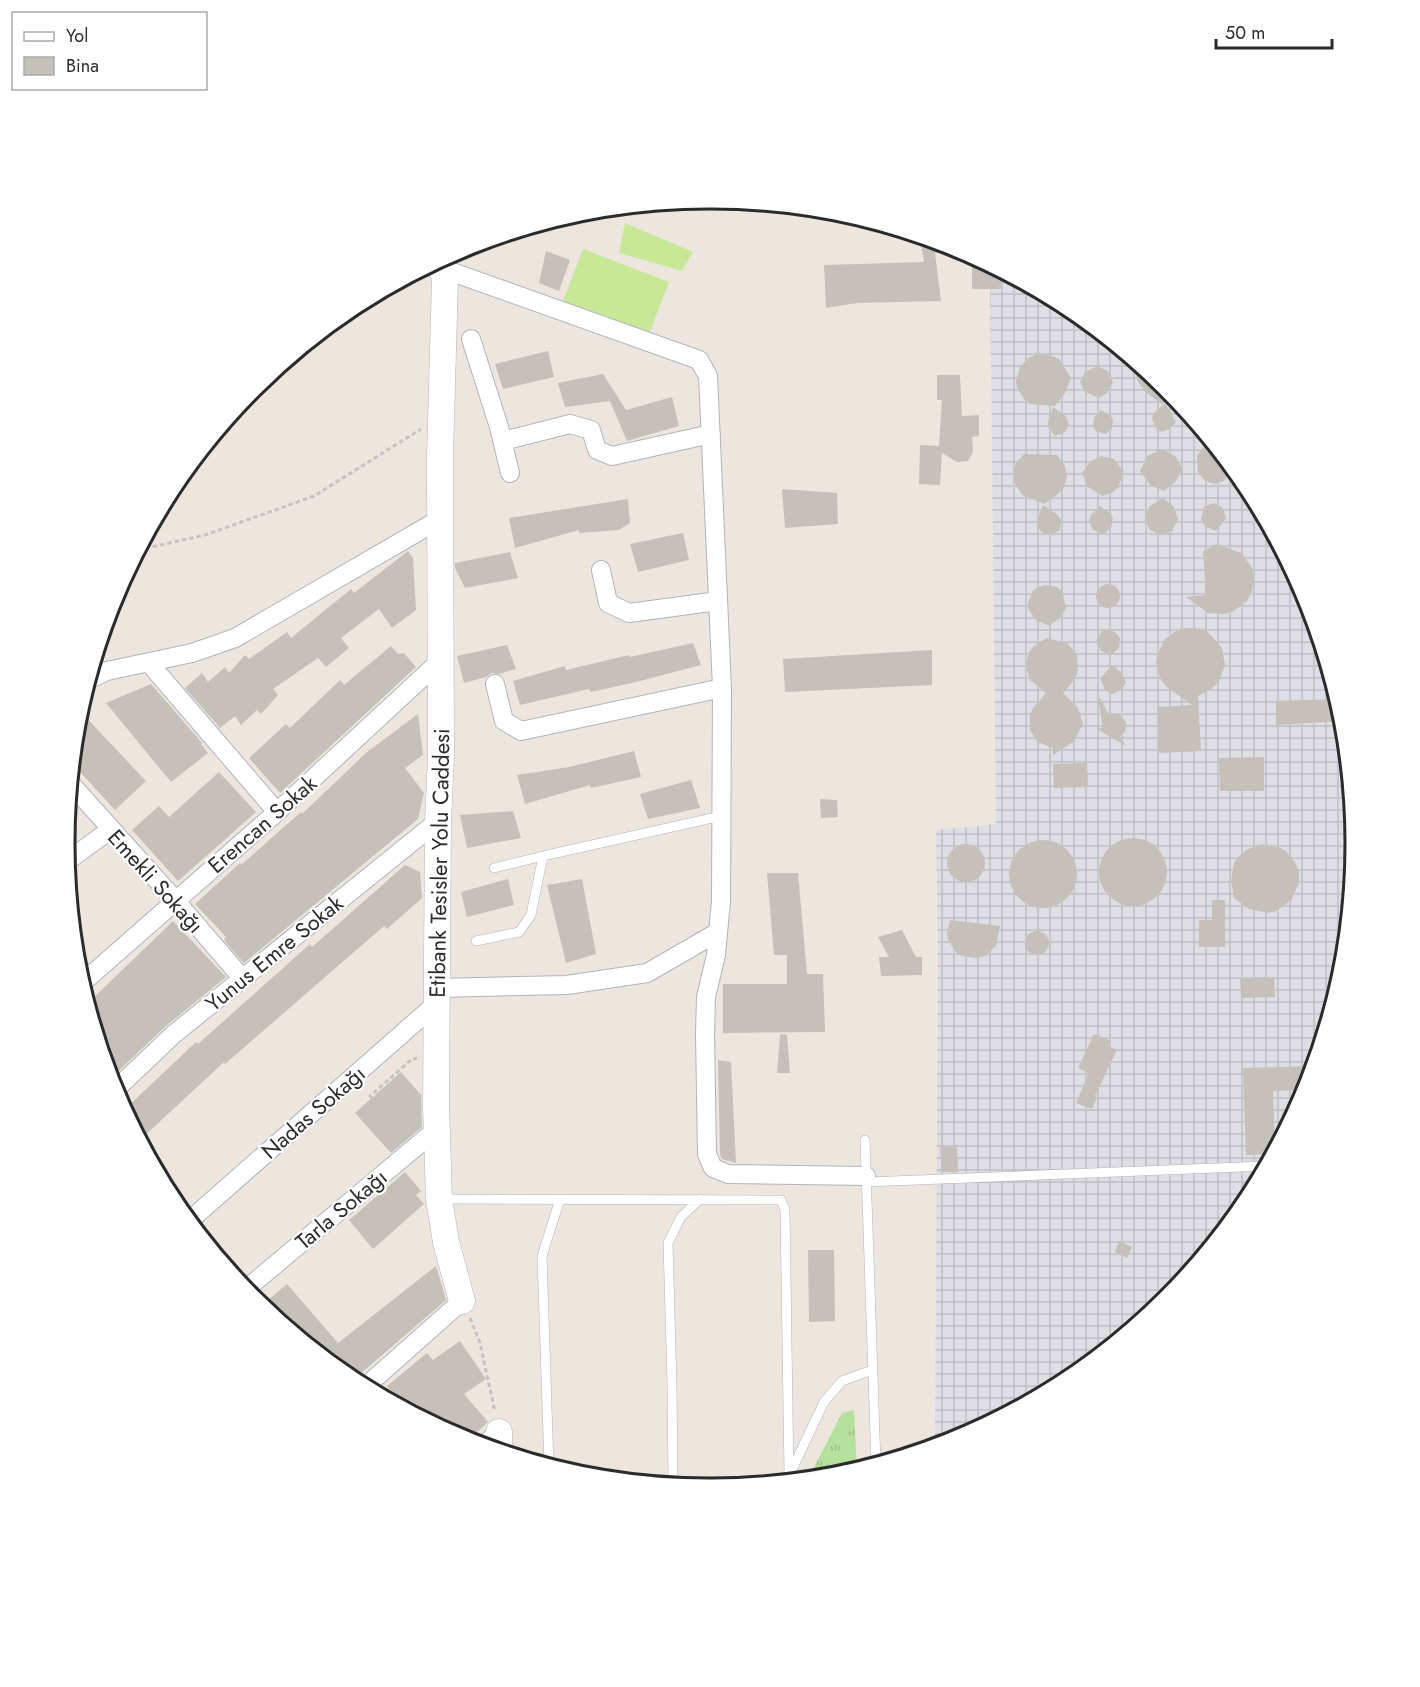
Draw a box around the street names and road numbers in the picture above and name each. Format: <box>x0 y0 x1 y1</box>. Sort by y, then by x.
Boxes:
street label: Etibank Tesisler Yolu Caddesi <box>421 728 457 998</box>
street label: Erencan Sokak <box>200 767 324 881</box>
street label: Emekli Sokağı <box>101 822 211 940</box>
street label: Yunus Emre Sokak <box>198 887 350 1019</box>
street label: Nadas Sokağı <box>254 1058 372 1166</box>
street label: Tarla Sokağı <box>288 1161 394 1257</box>

